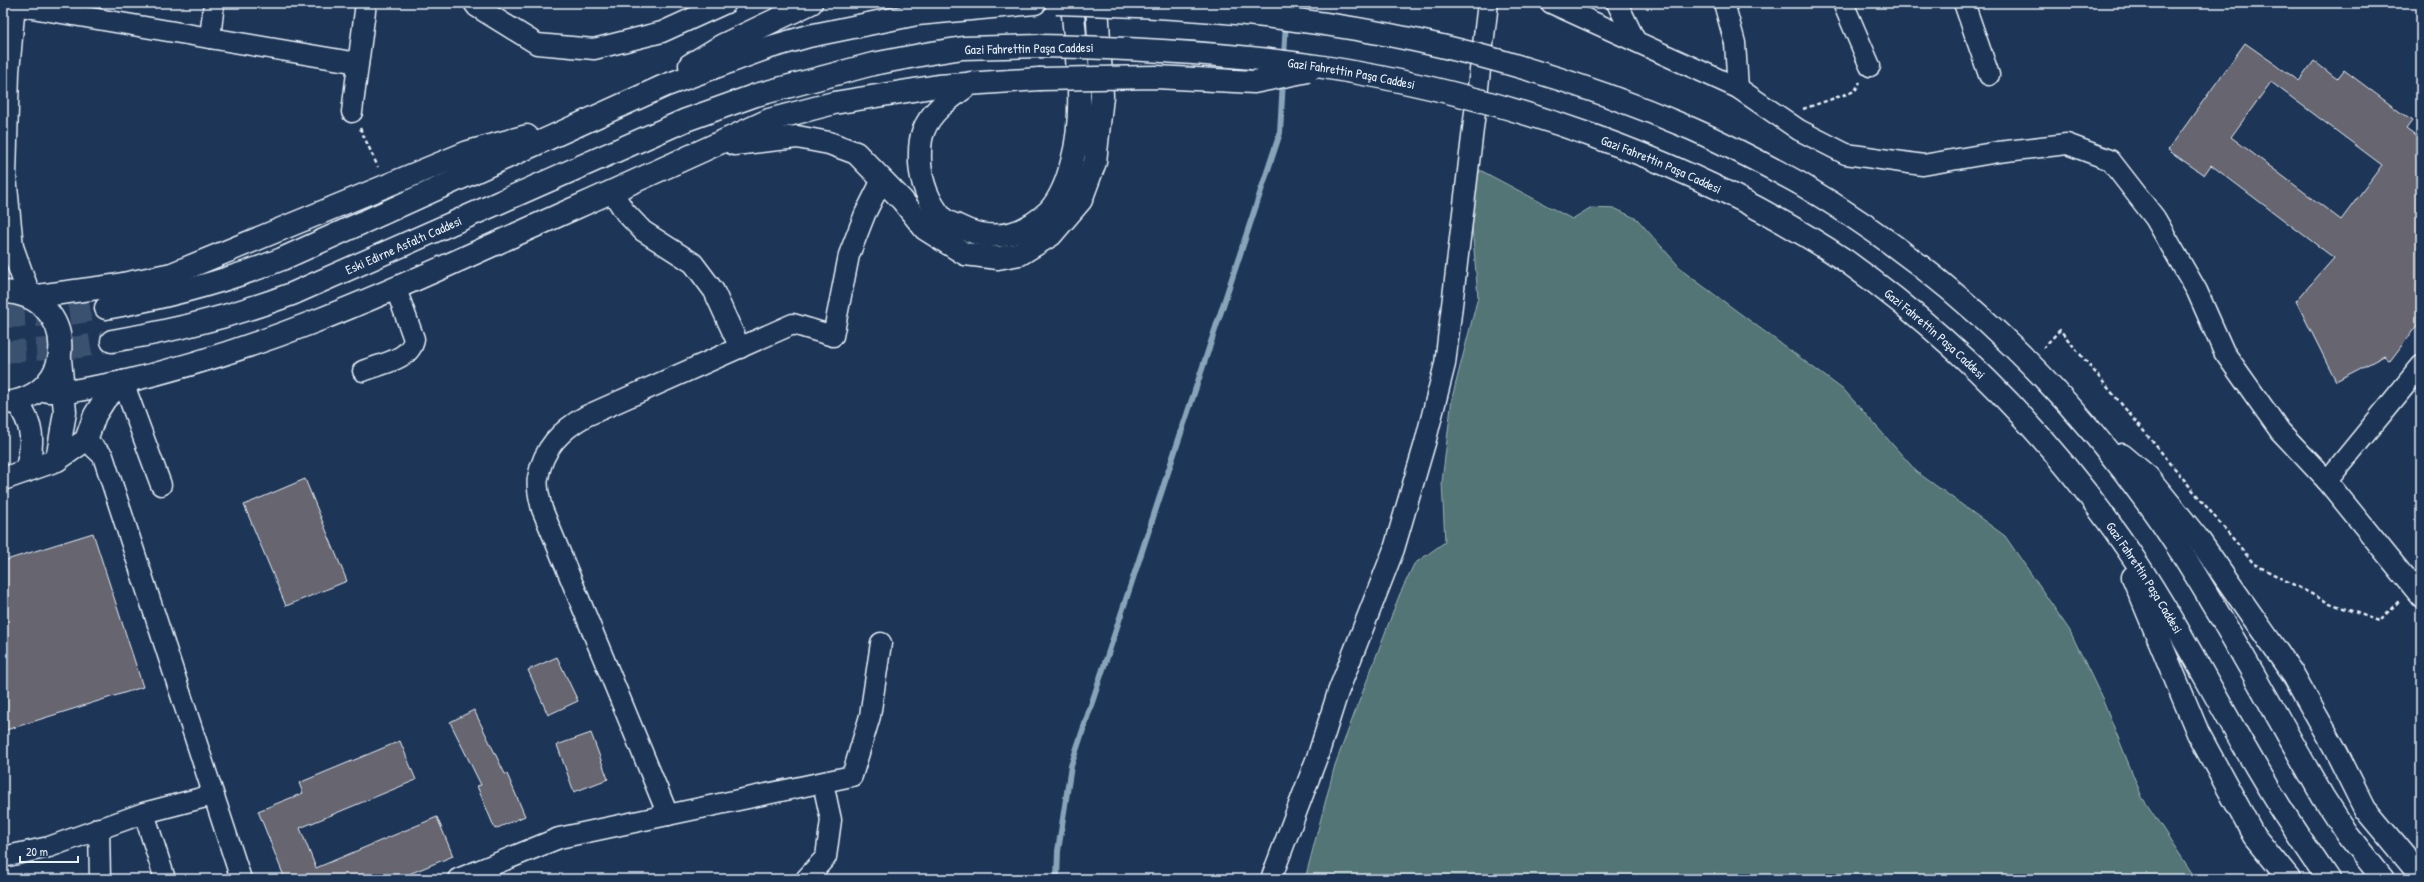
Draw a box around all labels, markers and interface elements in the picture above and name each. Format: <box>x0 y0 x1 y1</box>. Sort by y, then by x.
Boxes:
street label: Gazi Fahrettin Paşa Caddesi <box>964 38 1094 58</box>
street label: Gazi Fahrettin Paşa Caddesi <box>1287 53 1417 93</box>
street label: Gazi Fahrettin Paşa Caddesi <box>1599 131 1725 198</box>
street label: Eski Edirne Asfaltı Caddesi <box>342 211 464 278</box>
street label: Gazi Fahrettin Paşa Caddesi <box>1881 284 1990 383</box>
street label: Gazi Fahrettin Paşa Caddesi <box>2102 518 2187 636</box>
scale bar <box>20 838 78 864</box>
text: 20 m <box>26 843 48 860</box>

